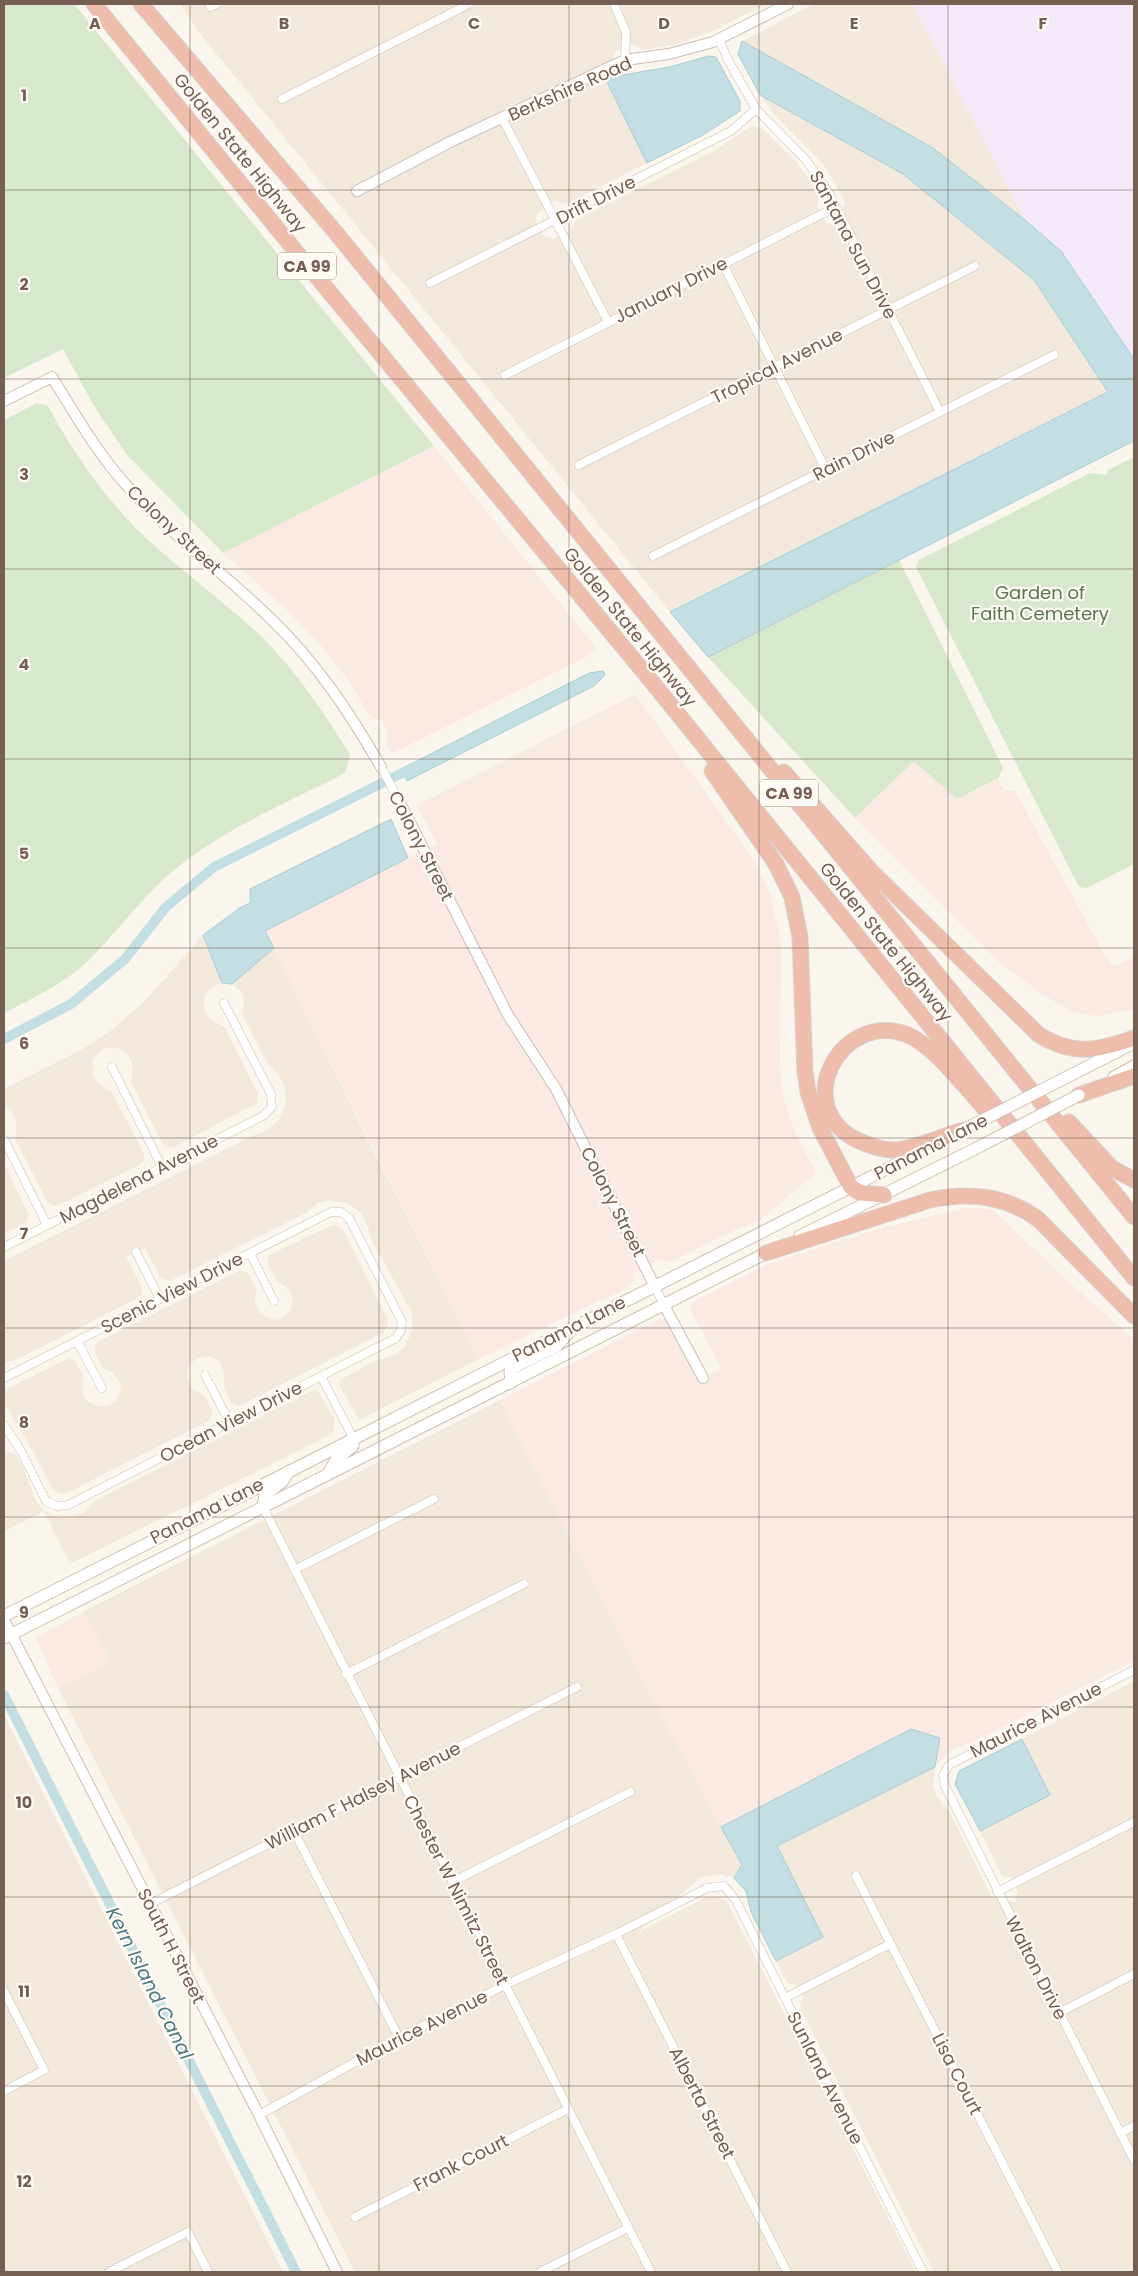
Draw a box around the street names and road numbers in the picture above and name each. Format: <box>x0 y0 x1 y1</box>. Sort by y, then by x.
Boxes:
street label: Berkshire Road <box>504 50 636 127</box>
street label: Golden State Highway <box>168 67 313 238</box>
street label: Santana Sun Drive <box>804 166 903 323</box>
street label: Drift Drive <box>552 169 640 230</box>
street label: January Drive <box>610 250 732 329</box>
road number: CA 99 <box>278 252 336 280</box>
street label: Tropical Avenue <box>707 322 847 409</box>
street label: Rain Drive <box>808 424 899 487</box>
street label: Colony Street <box>122 479 227 580</box>
street label: Golden State Highway <box>558 541 703 712</box>
road number: CA 99 <box>760 780 818 806</box>
street label: Colony Street <box>383 786 460 905</box>
street label: Golden State Highway <box>814 856 959 1027</box>
street label: Panama Lane <box>870 1107 992 1186</box>
street label: Magdelena Avenue <box>55 1128 222 1229</box>
street label: Colony Street <box>575 1142 652 1261</box>
street label: Scenic View Drive <box>96 1246 247 1339</box>
street label: Panama Lane <box>508 1289 630 1368</box>
street label: Ocean View Drive <box>155 1375 306 1468</box>
street label: Panama Lane <box>146 1471 268 1550</box>
street label: Maurice Avenue <box>966 1676 1106 1764</box>
street label: William F Halsey Avenue <box>261 1735 465 1856</box>
street label: Chester W Nimitz Street <box>398 1791 515 1989</box>
street label: South H Street <box>132 1884 211 2008</box>
street label: Walton Drive <box>1000 1911 1073 2024</box>
street label: Maurice Avenue <box>352 1984 492 2072</box>
street label: Sunland Avenue <box>781 2007 870 2149</box>
street label: Lisa Court <box>926 2029 989 2119</box>
street label: Alberta Street <box>663 2042 741 2163</box>
street label: Frank Court <box>409 2128 513 2197</box>

